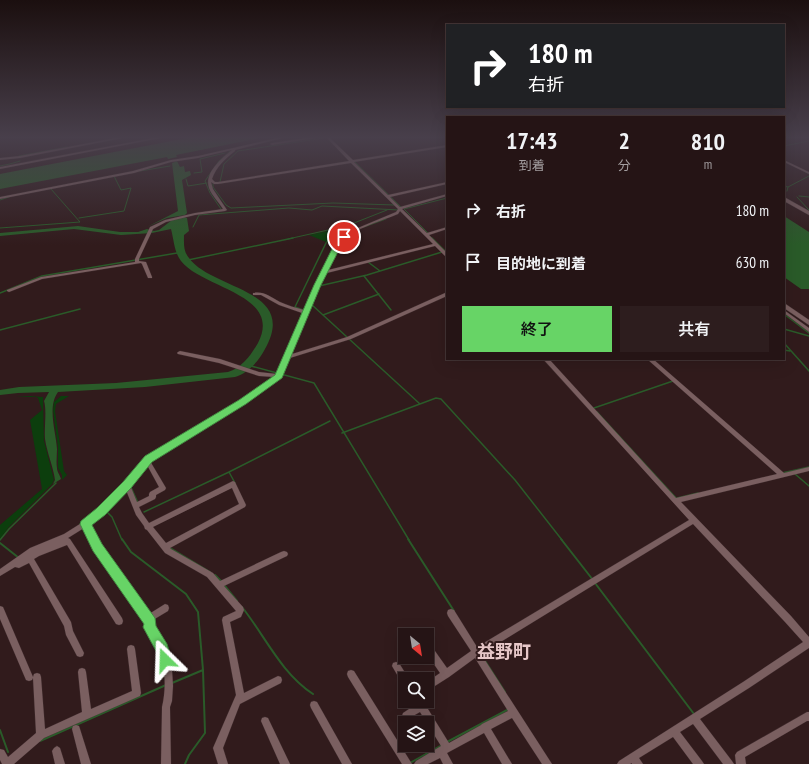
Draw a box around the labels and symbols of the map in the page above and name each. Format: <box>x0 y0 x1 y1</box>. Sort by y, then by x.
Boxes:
pin <box>327 220 361 254</box>
north arrow <box>398 628 434 664</box>
position arrow <box>144 639 186 681</box>
district label: 益野町 <box>477 640 531 663</box>

